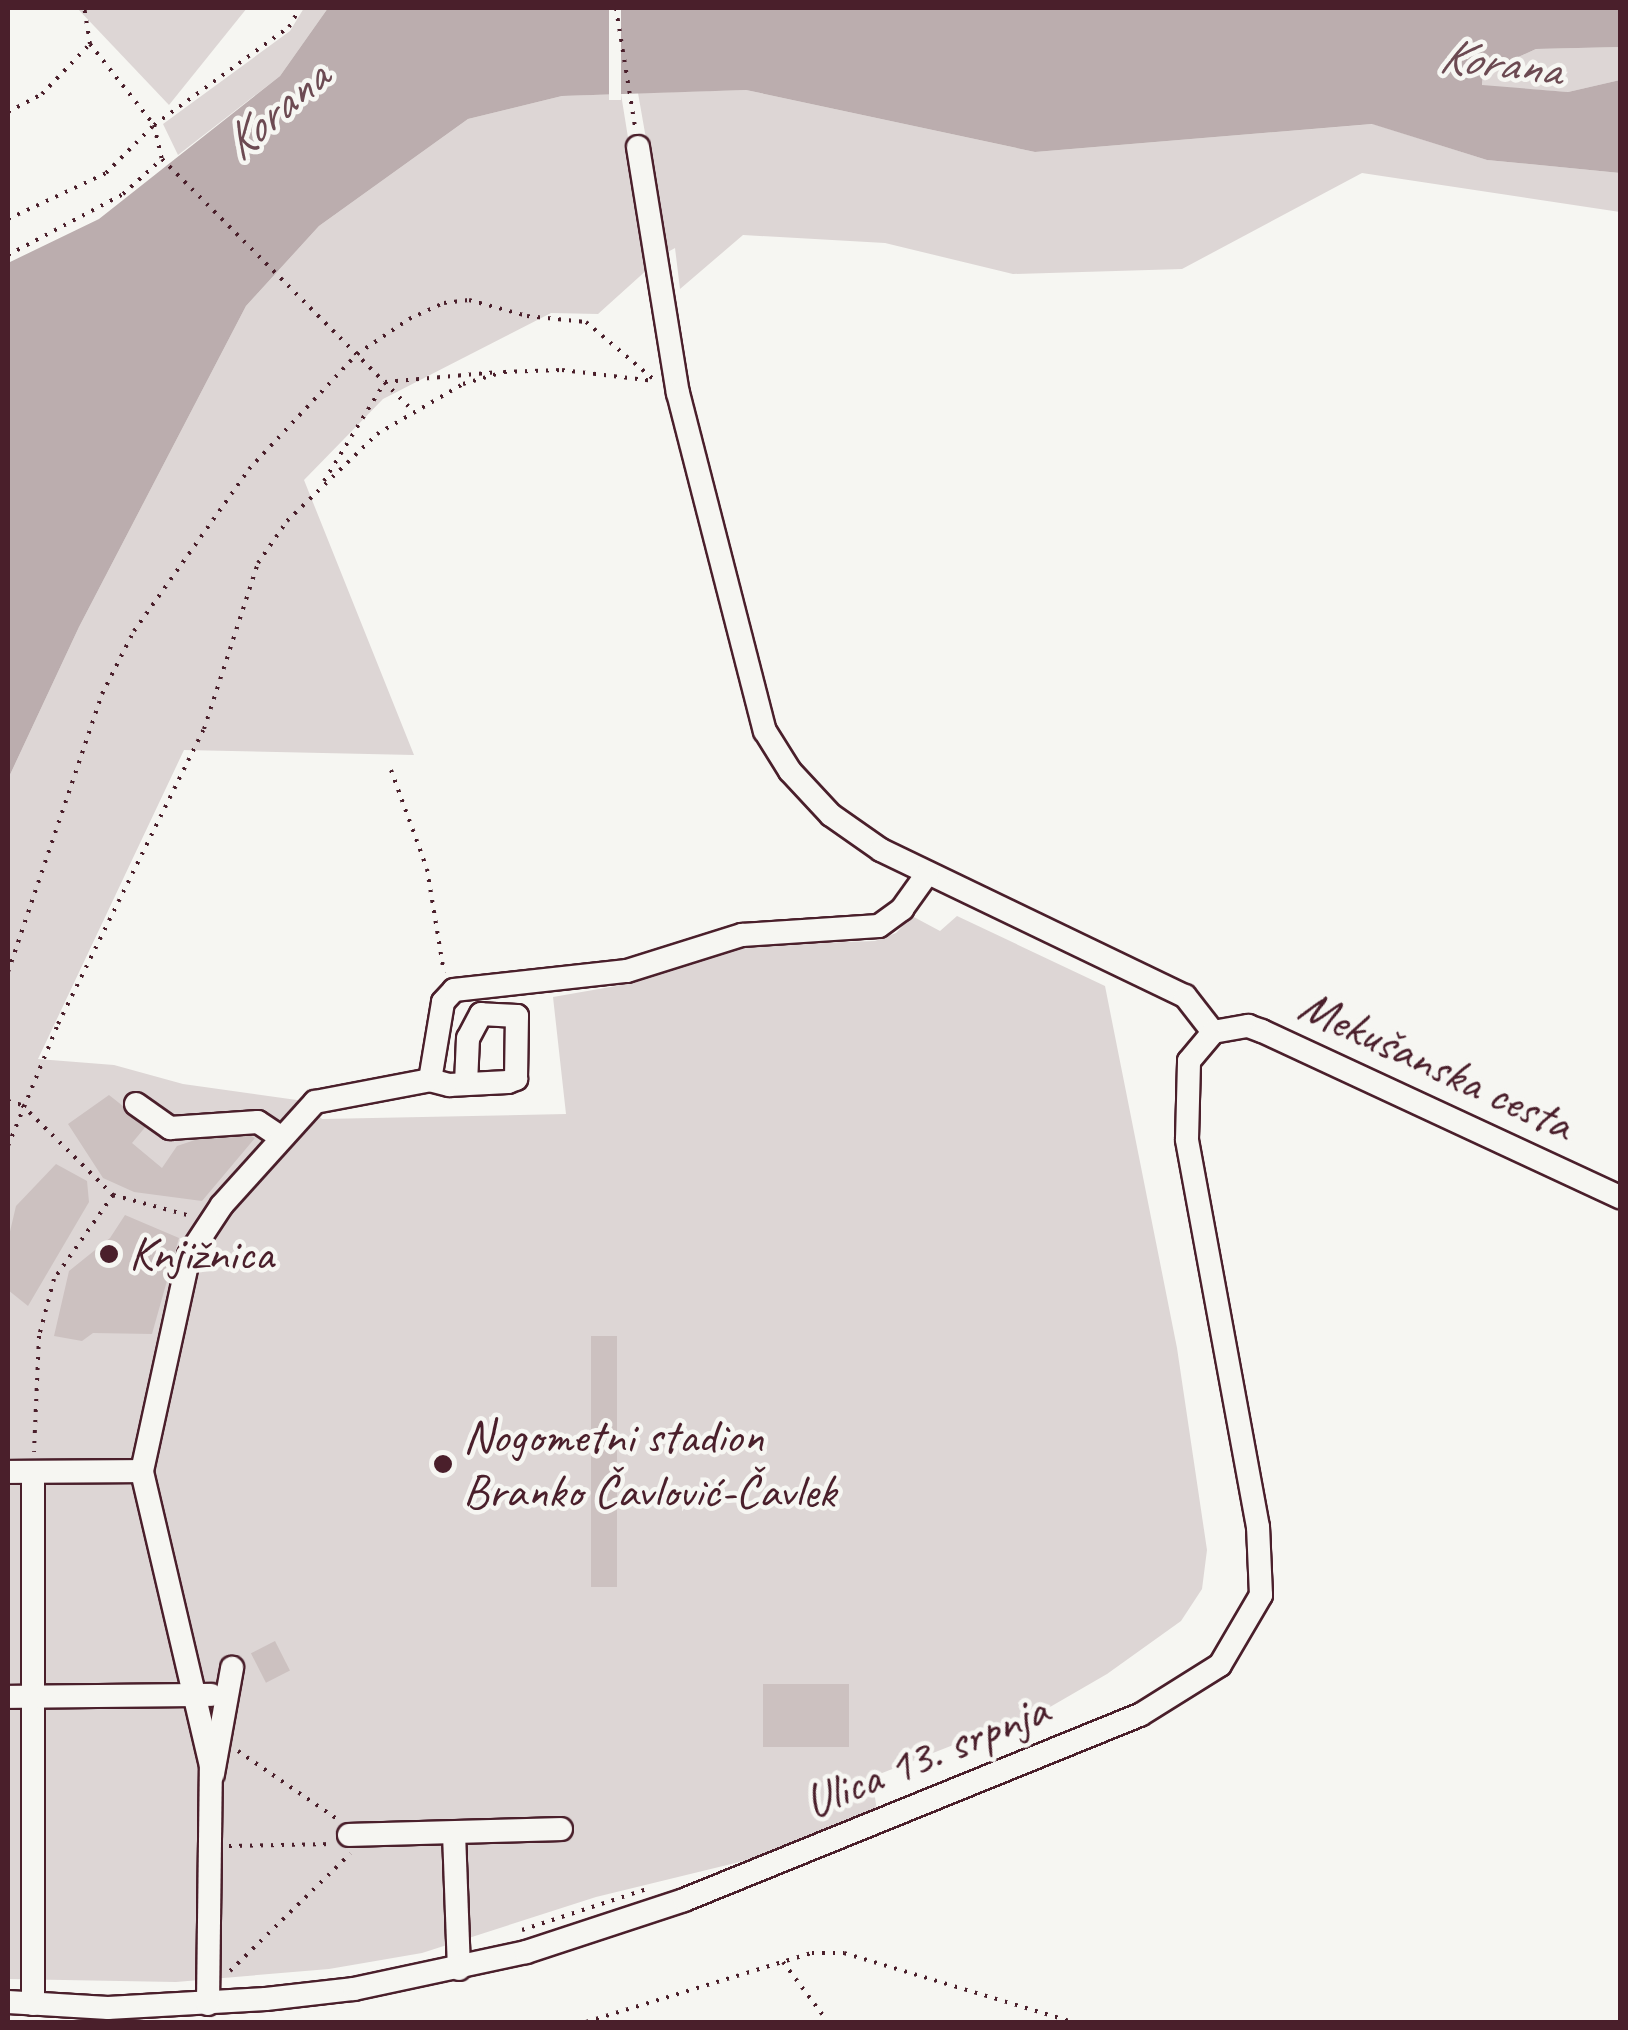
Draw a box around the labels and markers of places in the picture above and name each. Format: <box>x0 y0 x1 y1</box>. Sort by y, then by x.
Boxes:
place label: Knjižnica <box>129 1225 273 1283</box>
marker: Knjižnica <box>98 1243 120 1265</box>
place label: Nogometni stadion Branko Čavlović-Čavlek <box>463 1407 836 1520</box>
marker: Nogometni stadion Branko Čavlović-Čavlek <box>432 1453 454 1475</box>

